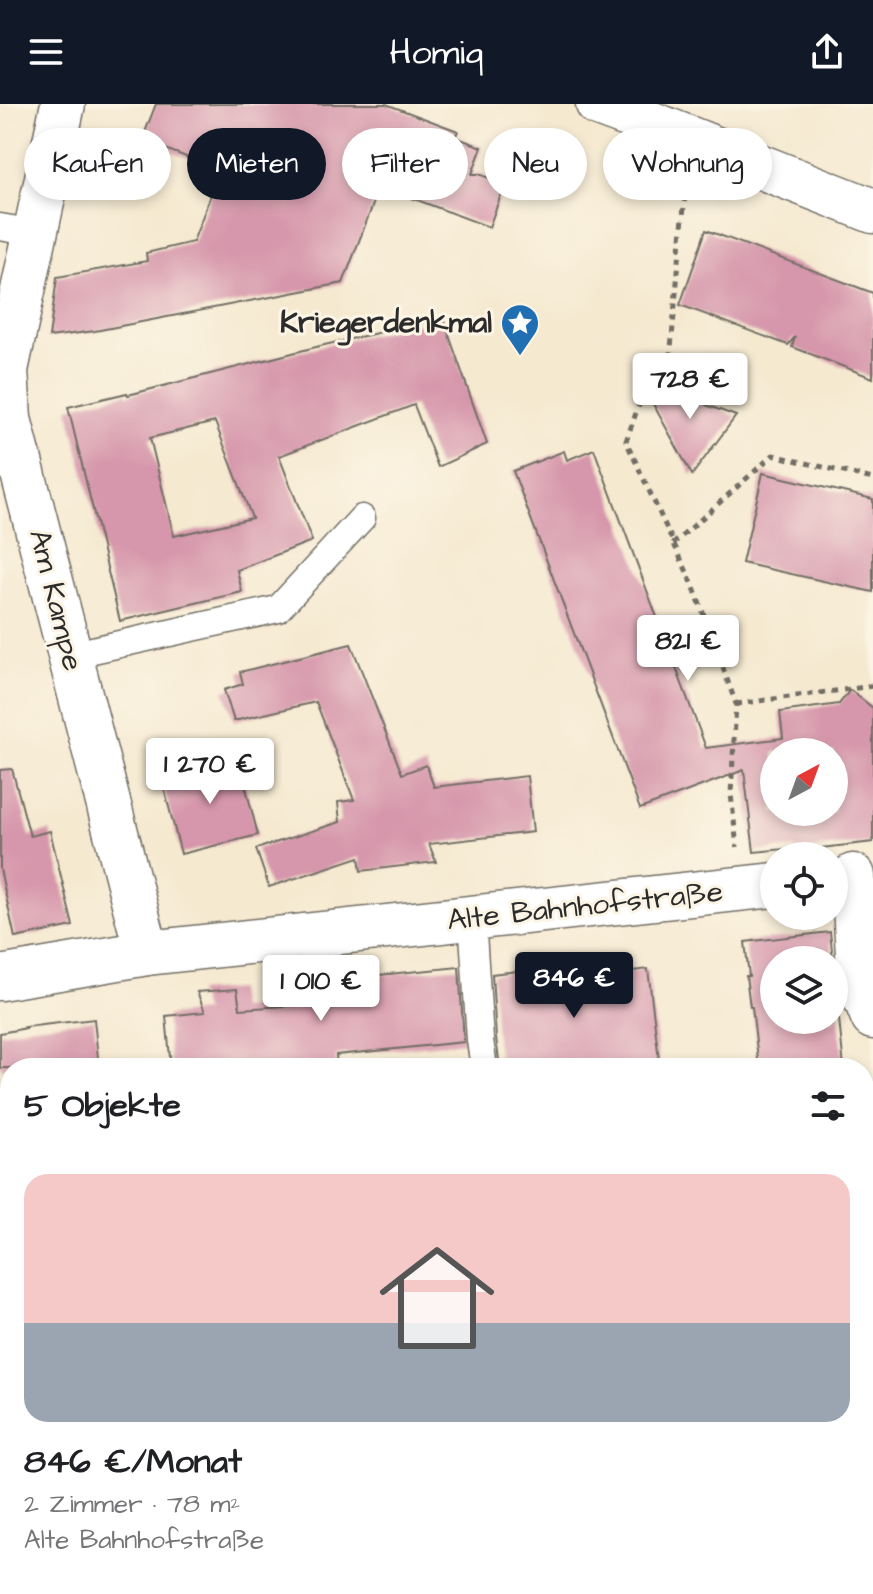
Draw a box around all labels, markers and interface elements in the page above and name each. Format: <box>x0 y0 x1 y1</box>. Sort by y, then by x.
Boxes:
text: Homiq <box>389 27 484 78</box>
icon: menu <box>24 30 68 74</box>
icon: share <box>805 30 849 74</box>
chip: Kaufen <box>24 128 171 200</box>
chip: Mieten <box>187 128 326 200</box>
chip: Filter <box>342 128 468 200</box>
chip: Neu <box>484 128 587 200</box>
chip: Wohnung <box>603 128 772 200</box>
place label: Kriegerdenkmal <box>280 302 492 346</box>
place icon: Kriegerdenkmal <box>499 302 541 357</box>
pin: 728 € <box>634 353 746 421</box>
text: 728 € <box>651 361 729 397</box>
street label: Am Kampe <box>18 525 94 675</box>
pin: 821 € <box>632 615 744 683</box>
text: 821 € <box>655 623 721 659</box>
pin: 1 270 € <box>136 738 284 806</box>
north arrow <box>760 738 848 826</box>
map controls <box>760 738 848 1034</box>
text: 1 270 € <box>164 746 256 782</box>
button: locate <box>760 842 848 930</box>
street label: Alte Bahnhofstraße <box>445 871 725 941</box>
button: layers <box>760 946 848 1034</box>
pin: 846 € <box>518 952 630 1020</box>
pin: 1 010 € <box>247 955 395 1023</box>
text: 846 € <box>533 960 615 996</box>
text: 1 010 € <box>281 963 361 999</box>
text: 5 Objekte <box>24 1082 181 1130</box>
icon: filters <box>806 1084 850 1128</box>
icon: home <box>365 1226 509 1370</box>
text: 846 €/Monat <box>24 1438 242 1486</box>
text: 2 Zimmer · 78 m² <box>24 1486 240 1522</box>
text: Alte Bahnhofstraße <box>24 1522 264 1558</box>

